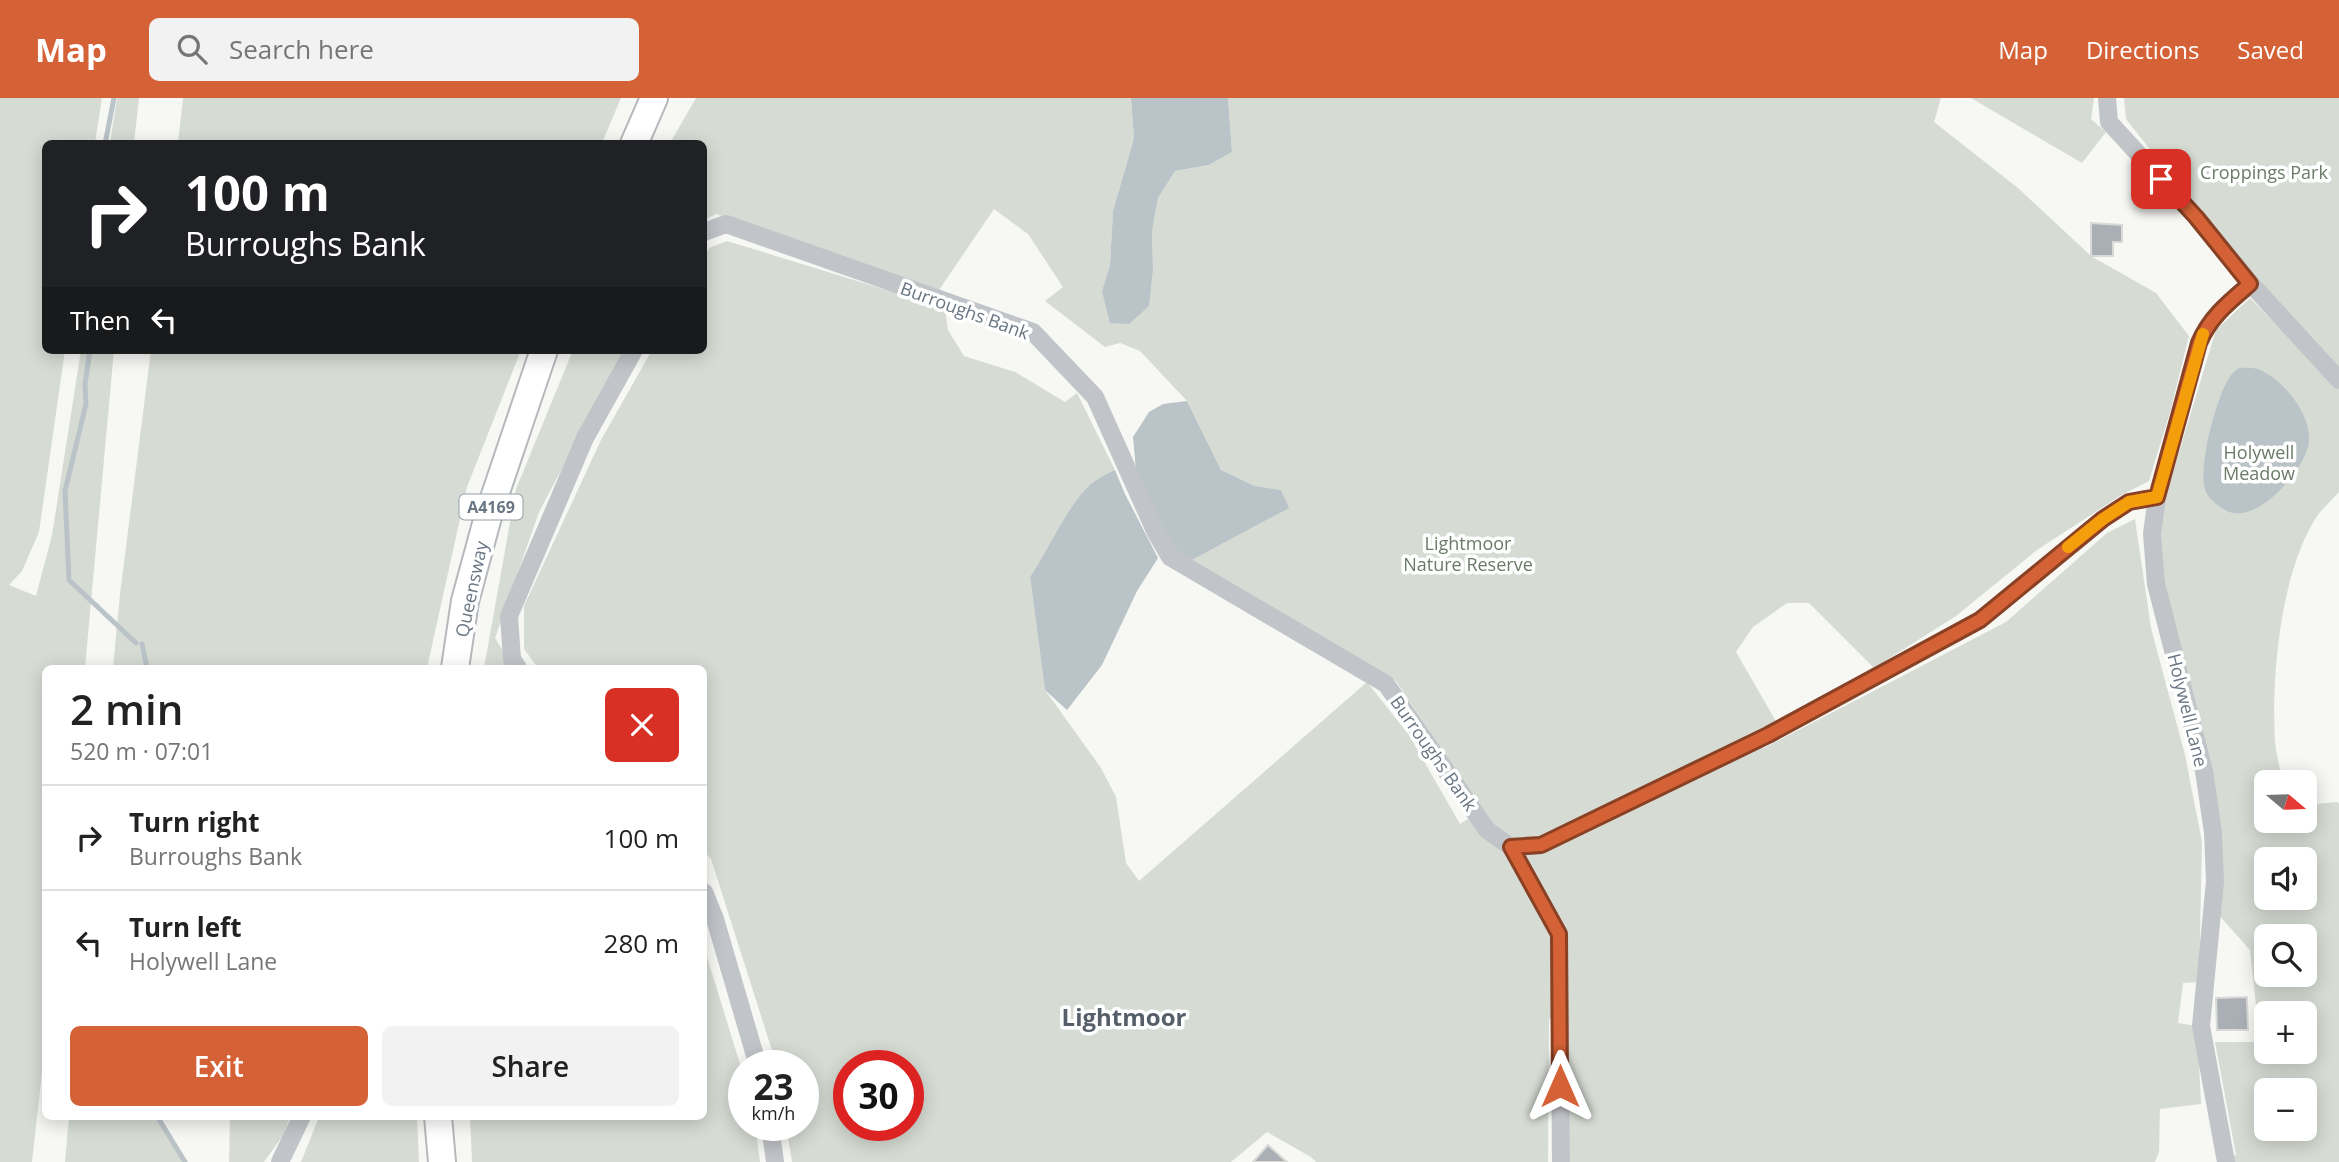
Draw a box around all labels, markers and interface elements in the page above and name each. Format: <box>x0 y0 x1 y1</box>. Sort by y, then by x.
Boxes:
search box <box>149 18 639 81</box>
text: Map <box>35 27 107 72</box>
icon: search <box>173 30 211 68</box>
text: Search here <box>229 31 374 67</box>
text: Map <box>1998 33 2048 66</box>
text: Directions <box>2086 33 2199 66</box>
text: Saved <box>2237 33 2304 66</box>
pin <box>2131 149 2191 209</box>
text: 100 m <box>185 159 330 225</box>
icon: arrive <box>2142 160 2180 198</box>
park label: Croppings Park <box>2200 160 2328 184</box>
icon: right <box>70 168 161 259</box>
text: Burroughs Bank <box>185 222 426 265</box>
street label: Burroughs Bank <box>897 276 1033 345</box>
icon: left <box>145 301 183 339</box>
text: Then <box>70 302 131 338</box>
park label: Holywell Meadow <box>2223 440 2295 485</box>
road number: A4169 <box>460 494 522 520</box>
park label: Lightmoor Nature Reserve <box>1403 531 1533 576</box>
street label: Queensway <box>449 538 493 639</box>
street label: Holywell Lane <box>2162 651 2214 769</box>
text: 2 min <box>70 680 183 737</box>
button: close <box>605 688 679 762</box>
street label: Burroughs Bank <box>1385 691 1483 816</box>
text: 520 m · 07:01 <box>70 735 213 767</box>
north arrow <box>2254 770 2317 833</box>
map controls <box>2254 770 2317 1141</box>
text: Turn right <box>129 804 260 840</box>
icon: right <box>70 819 108 857</box>
text: 100 m <box>604 820 679 856</box>
text: Burroughs Bank <box>129 840 302 872</box>
button: sound <box>2254 847 2317 910</box>
text: Turn left <box>129 909 241 945</box>
icon: left <box>70 924 108 962</box>
button: search <box>2254 924 2317 987</box>
text: 280 m <box>604 925 679 961</box>
text: Holywell Lane <box>129 945 277 977</box>
district label: Lightmoor <box>1062 1000 1187 1033</box>
button: + <box>2254 1001 2317 1064</box>
button: Exit <box>70 1026 368 1106</box>
button: Share <box>382 1026 679 1106</box>
position arrow <box>1523 1049 1597 1123</box>
speed limit sign: 30 <box>833 1050 924 1141</box>
text: 23 <box>753 1063 794 1110</box>
button: − <box>2254 1078 2317 1141</box>
text: km/h <box>752 1101 795 1125</box>

